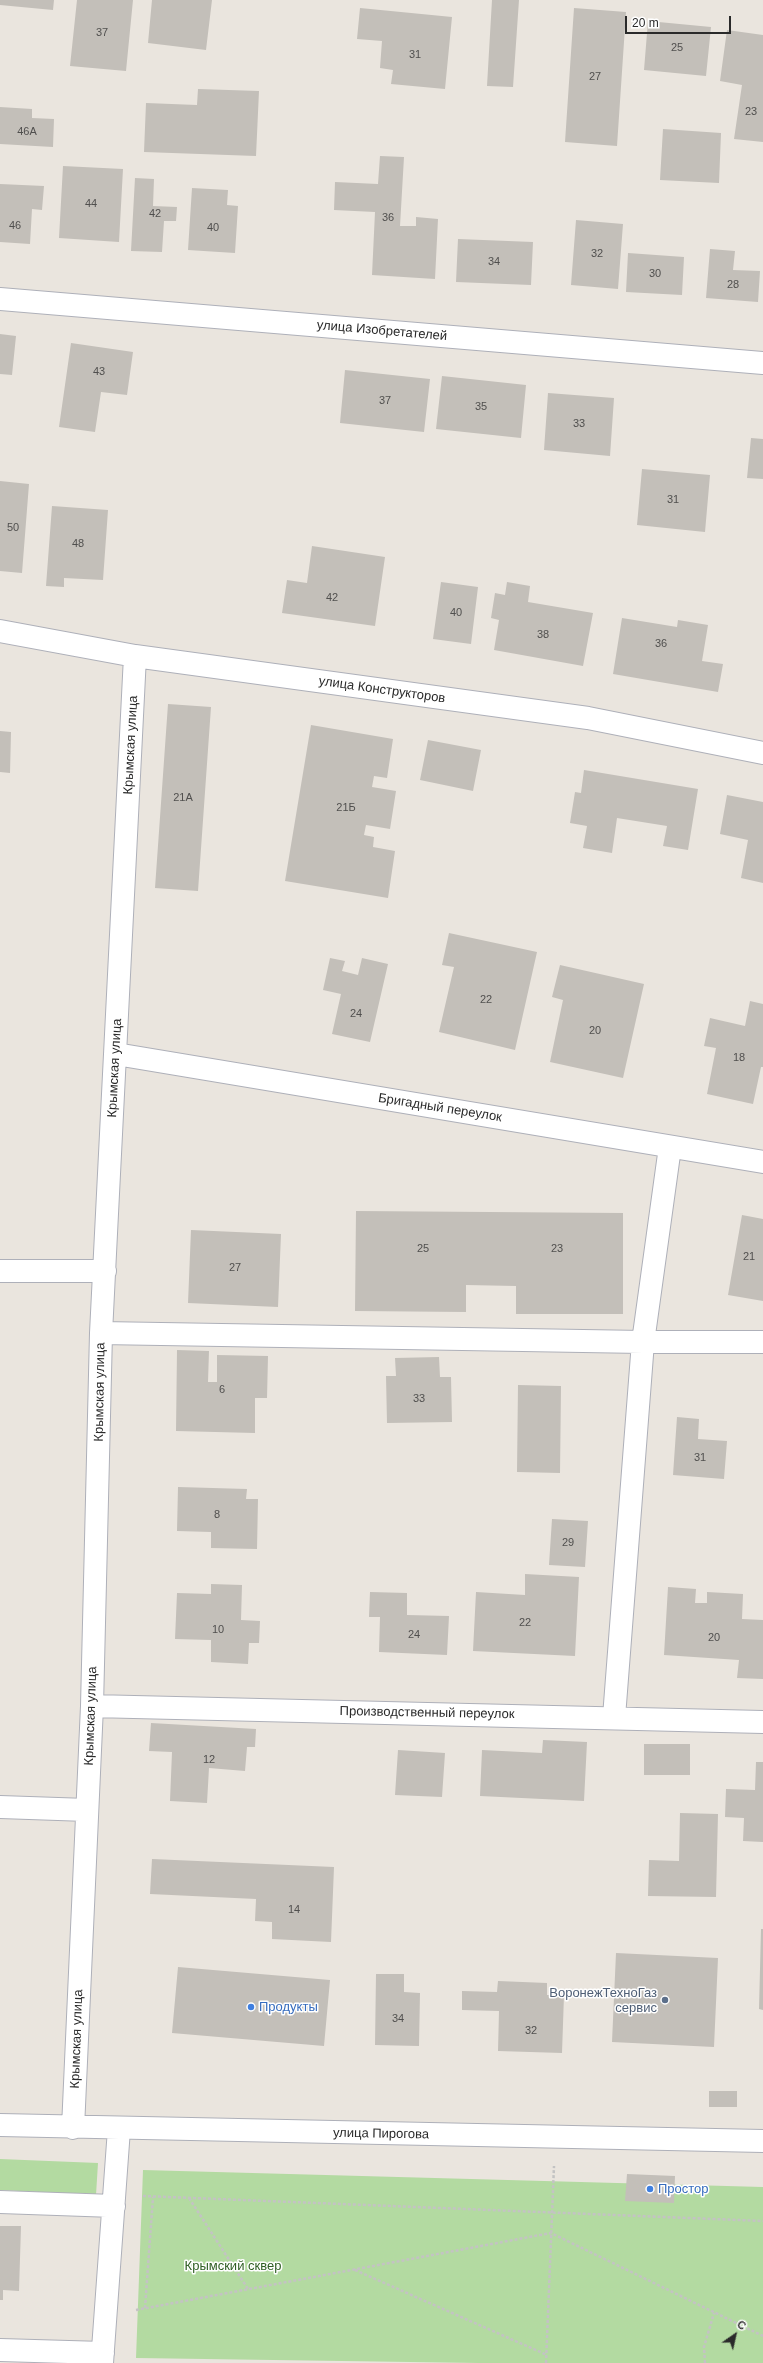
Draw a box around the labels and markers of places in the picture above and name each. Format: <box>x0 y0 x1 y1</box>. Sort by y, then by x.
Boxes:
place label: ВоронежТехноГаз сервис <box>549 1985 657 2016</box>
marker: ВоронежТехноГаз сервис <box>660 1995 670 2005</box>
place label: Продукты <box>259 1999 318 2015</box>
marker: Продукты <box>246 2002 256 2012</box>
place label: Простор <box>658 2181 709 2197</box>
marker: Простор <box>645 2184 655 2194</box>

